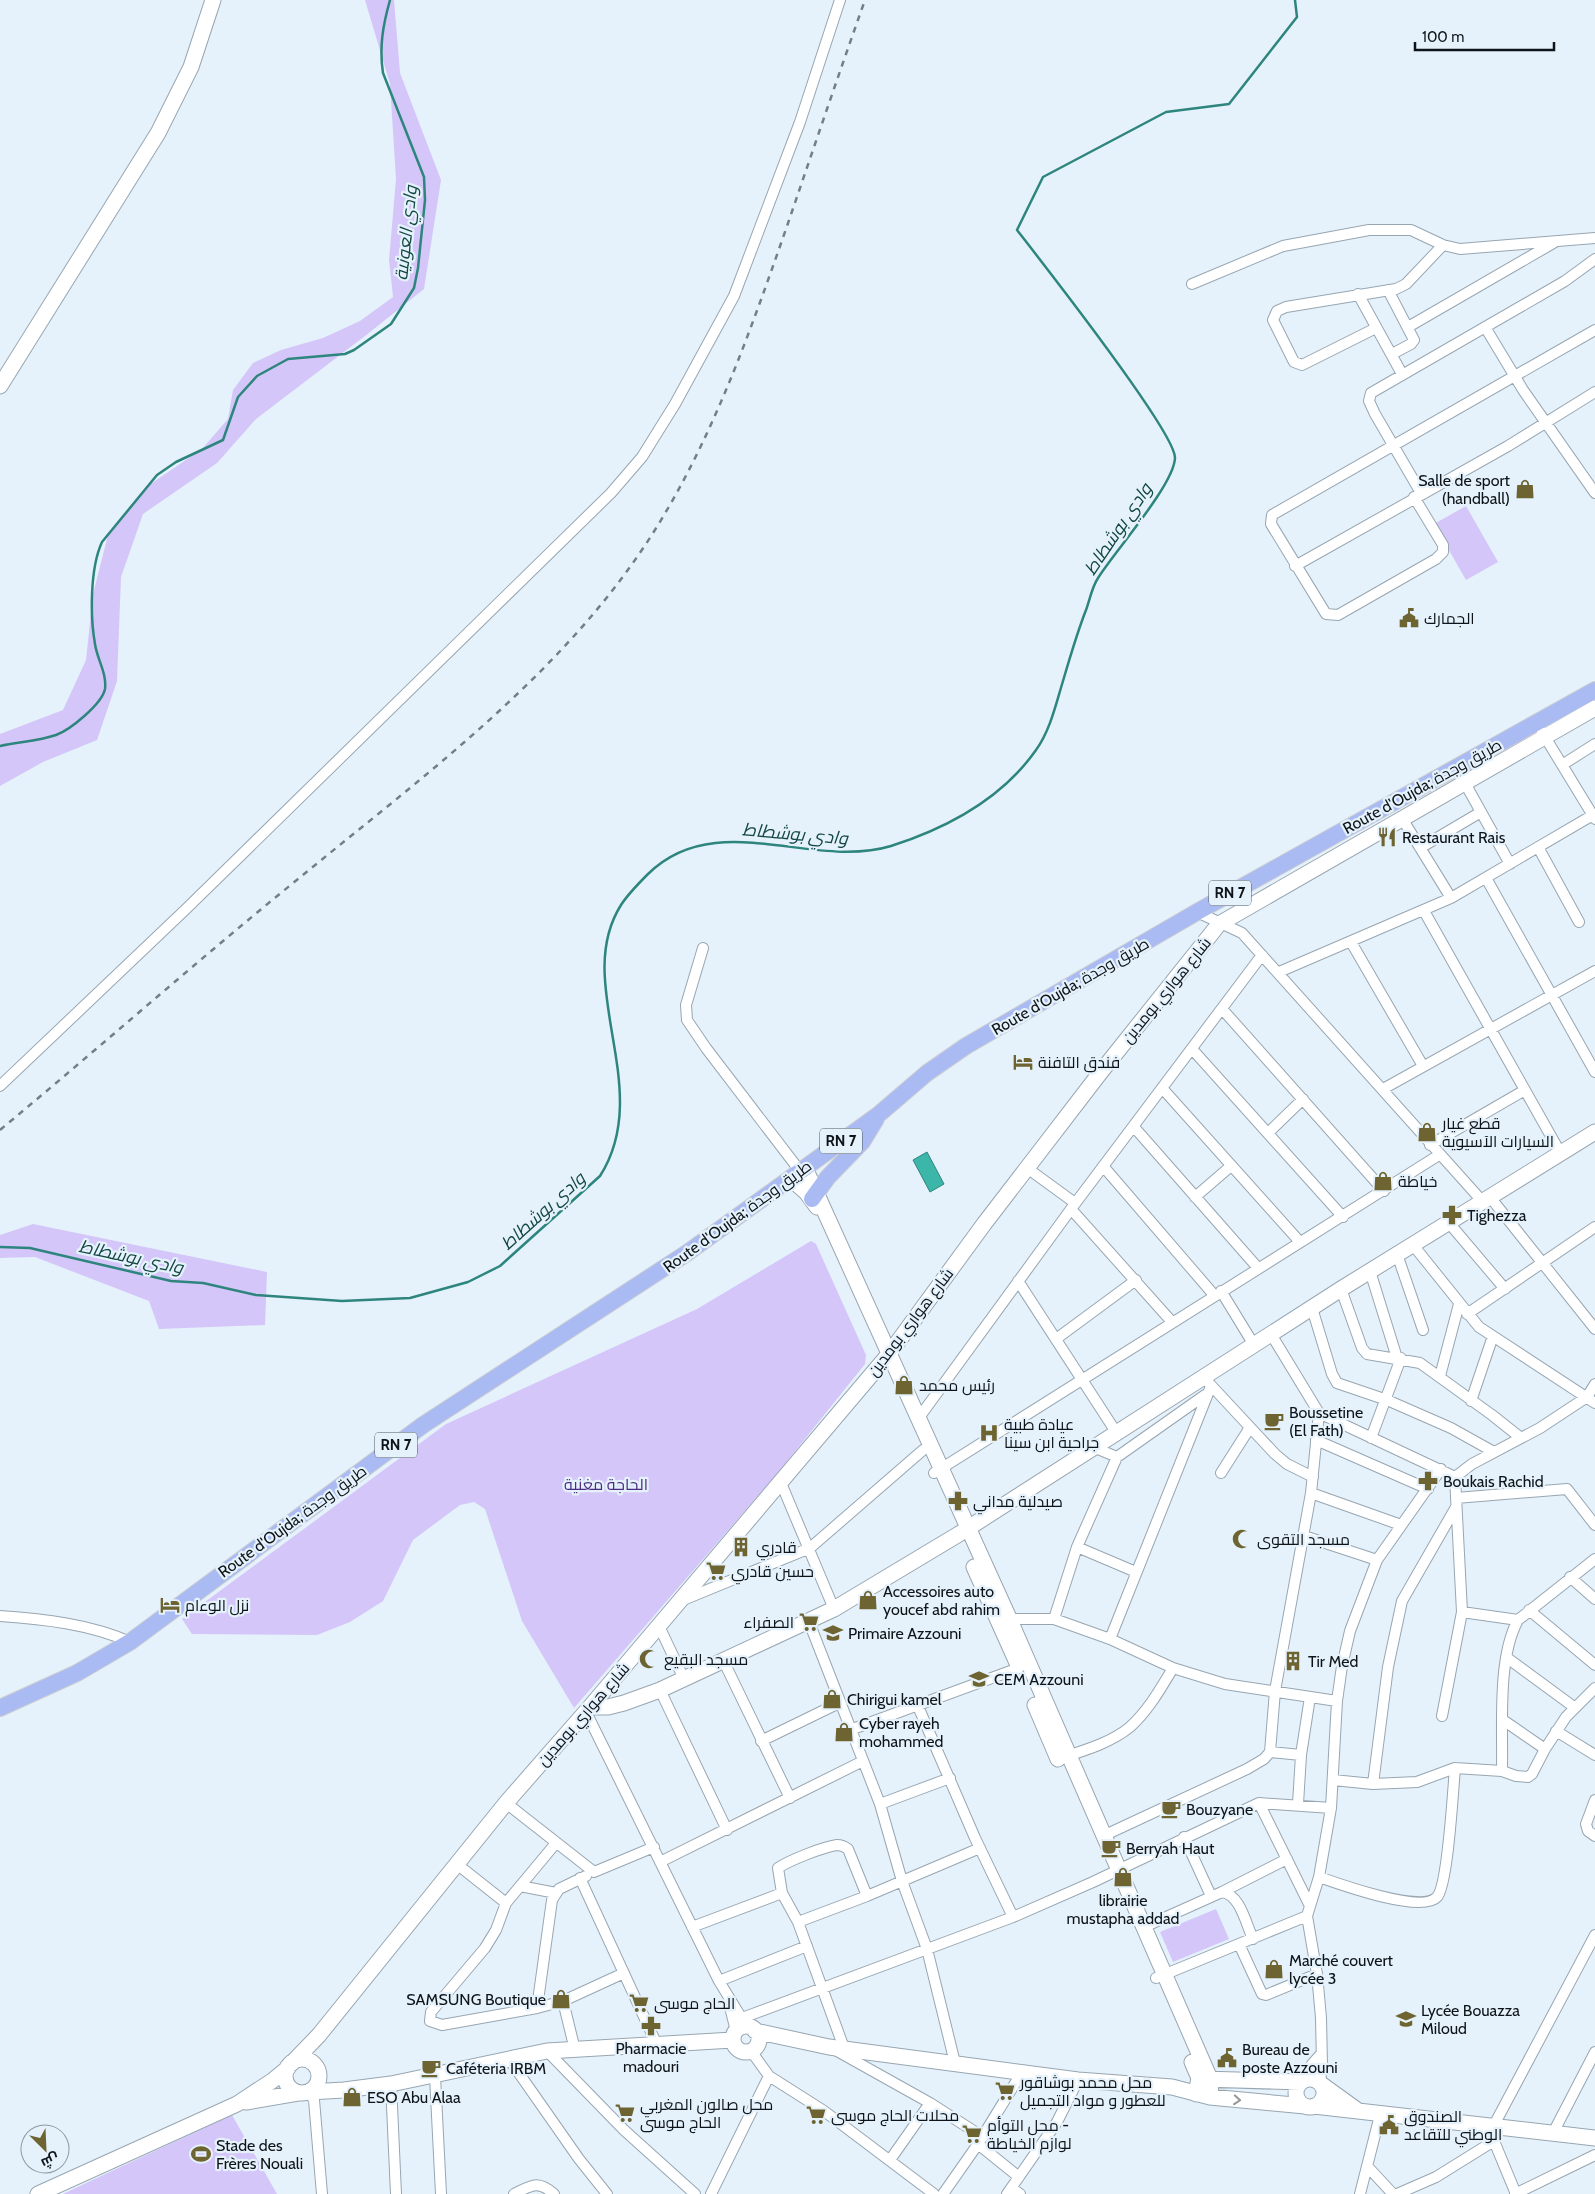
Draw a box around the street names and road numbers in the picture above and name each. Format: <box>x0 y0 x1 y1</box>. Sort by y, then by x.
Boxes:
street label: Route d'Oujda; طريق وجدة <box>1340 735 1505 839</box>
road number: RN 7 <box>1209 880 1251 906</box>
street label: شارع هواري بومدين <box>1118 933 1218 1050</box>
street label: Route d'Oujda; طريق وجدة <box>988 934 1153 1040</box>
road number: RN 7 <box>820 1128 862 1154</box>
street label: Route d'Oujda; طريق وجدة <box>659 1156 816 1277</box>
street label: شارع هواري بومدين <box>863 1264 961 1383</box>
road number: RN 7 <box>375 1432 417 1458</box>
street label: Route d'Oujda; طريق وجدة <box>214 1461 371 1582</box>
street label: شارع هواري بومدين <box>533 1659 636 1773</box>

